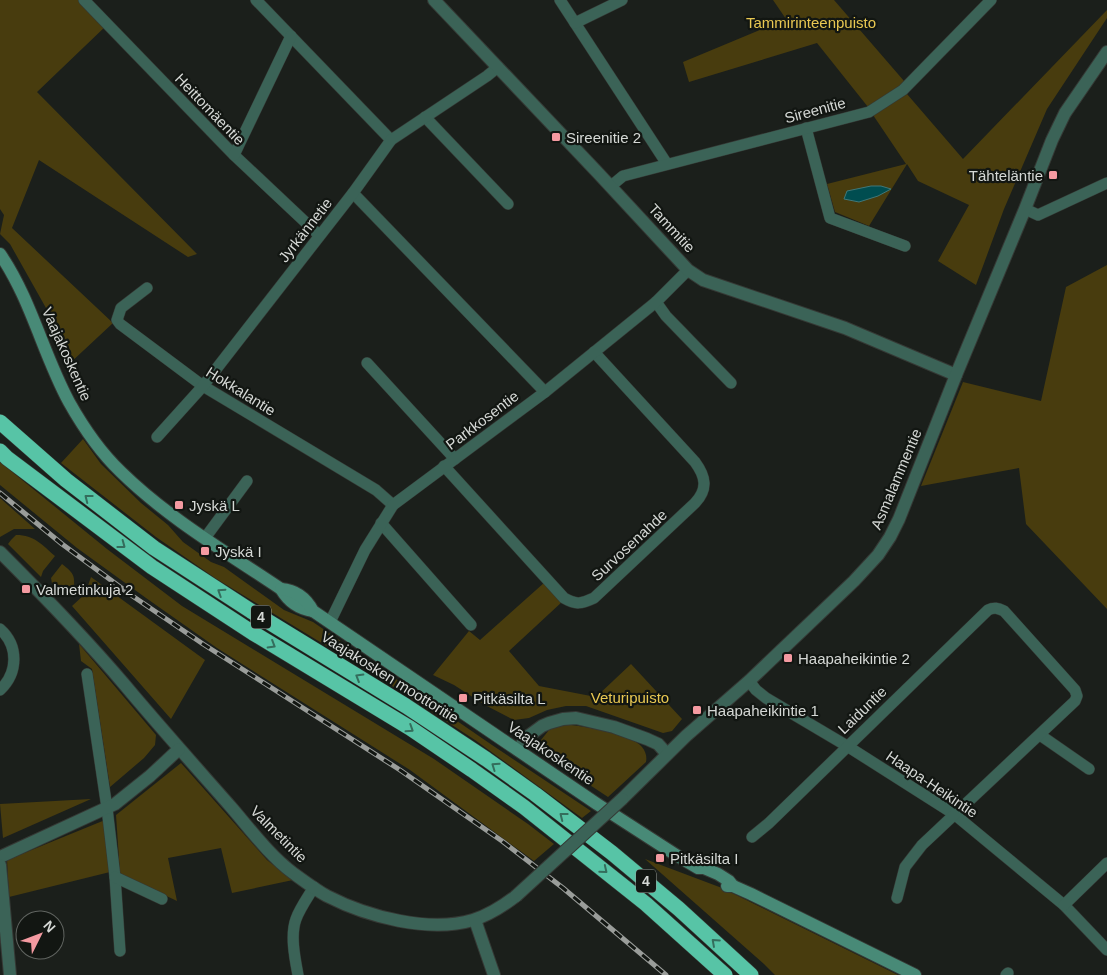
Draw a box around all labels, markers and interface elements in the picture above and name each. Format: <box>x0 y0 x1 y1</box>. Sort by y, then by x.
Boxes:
park label: Tammirinteenpuisto <box>746 14 876 31</box>
street label: Heittomäentie <box>172 70 248 148</box>
street label: Sireenitie <box>783 94 847 126</box>
place label: Sireenitie 2 <box>566 129 641 146</box>
marker: Sireenitie 2 <box>550 131 562 143</box>
place label: Tähteläntie <box>969 167 1043 184</box>
marker: Tähteläntie <box>1047 169 1059 181</box>
street label: Jyrkännetie <box>275 195 335 265</box>
street label: Tammitie <box>645 200 699 256</box>
street label: Vaajakoskentie <box>39 305 95 403</box>
street label: Hokkalantie <box>203 363 279 419</box>
street label: Parkkosentie <box>442 387 522 453</box>
street label: Asmalammentie <box>867 426 925 532</box>
one-way arrow <box>84 495 94 504</box>
place label: Jyskä L <box>189 497 240 514</box>
marker: Jyskä L <box>173 499 185 511</box>
street label: Survosenahde <box>588 506 670 584</box>
one-way arrow <box>116 539 125 547</box>
place label: Jyskä I <box>215 543 262 560</box>
marker: Jyskä I <box>199 545 211 557</box>
place label: Valmetinkuja 2 <box>36 581 133 598</box>
marker: Valmetinkuja 2 <box>20 583 32 595</box>
one-way arrow <box>217 589 226 599</box>
road number: 4 <box>251 606 271 628</box>
street label: Vaajakosken moottoritie <box>318 628 462 726</box>
one-way arrow <box>266 638 275 648</box>
place label: Haapaheikintie 2 <box>798 650 910 667</box>
marker: Haapaheikintie 2 <box>782 652 794 664</box>
one-way arrow <box>356 674 365 684</box>
street label: Laiduntie <box>834 683 890 737</box>
park label: Veturipuisto <box>591 689 669 706</box>
place label: Pitkäsilta L <box>473 690 546 707</box>
marker: Pitkäsilta L <box>457 692 469 704</box>
place label: Haapaheikintie 1 <box>707 702 819 719</box>
marker: Haapaheikintie 1 <box>691 704 703 716</box>
street label: Vaajakoskentie <box>505 718 597 788</box>
one-way arrow <box>405 723 414 732</box>
street label: Haapa-Heikintie <box>883 747 981 821</box>
one-way arrow <box>492 763 501 772</box>
street label: Valmetintie <box>247 802 311 866</box>
one-way arrow <box>560 813 569 821</box>
place label: Pitkäsilta I <box>670 850 738 867</box>
marker: Pitkäsilta I <box>654 852 666 864</box>
one-way arrow <box>598 864 607 872</box>
road number: 4 <box>636 869 656 892</box>
north arrow <box>15 910 65 960</box>
text: N <box>40 917 59 935</box>
one-way arrow <box>711 939 720 948</box>

